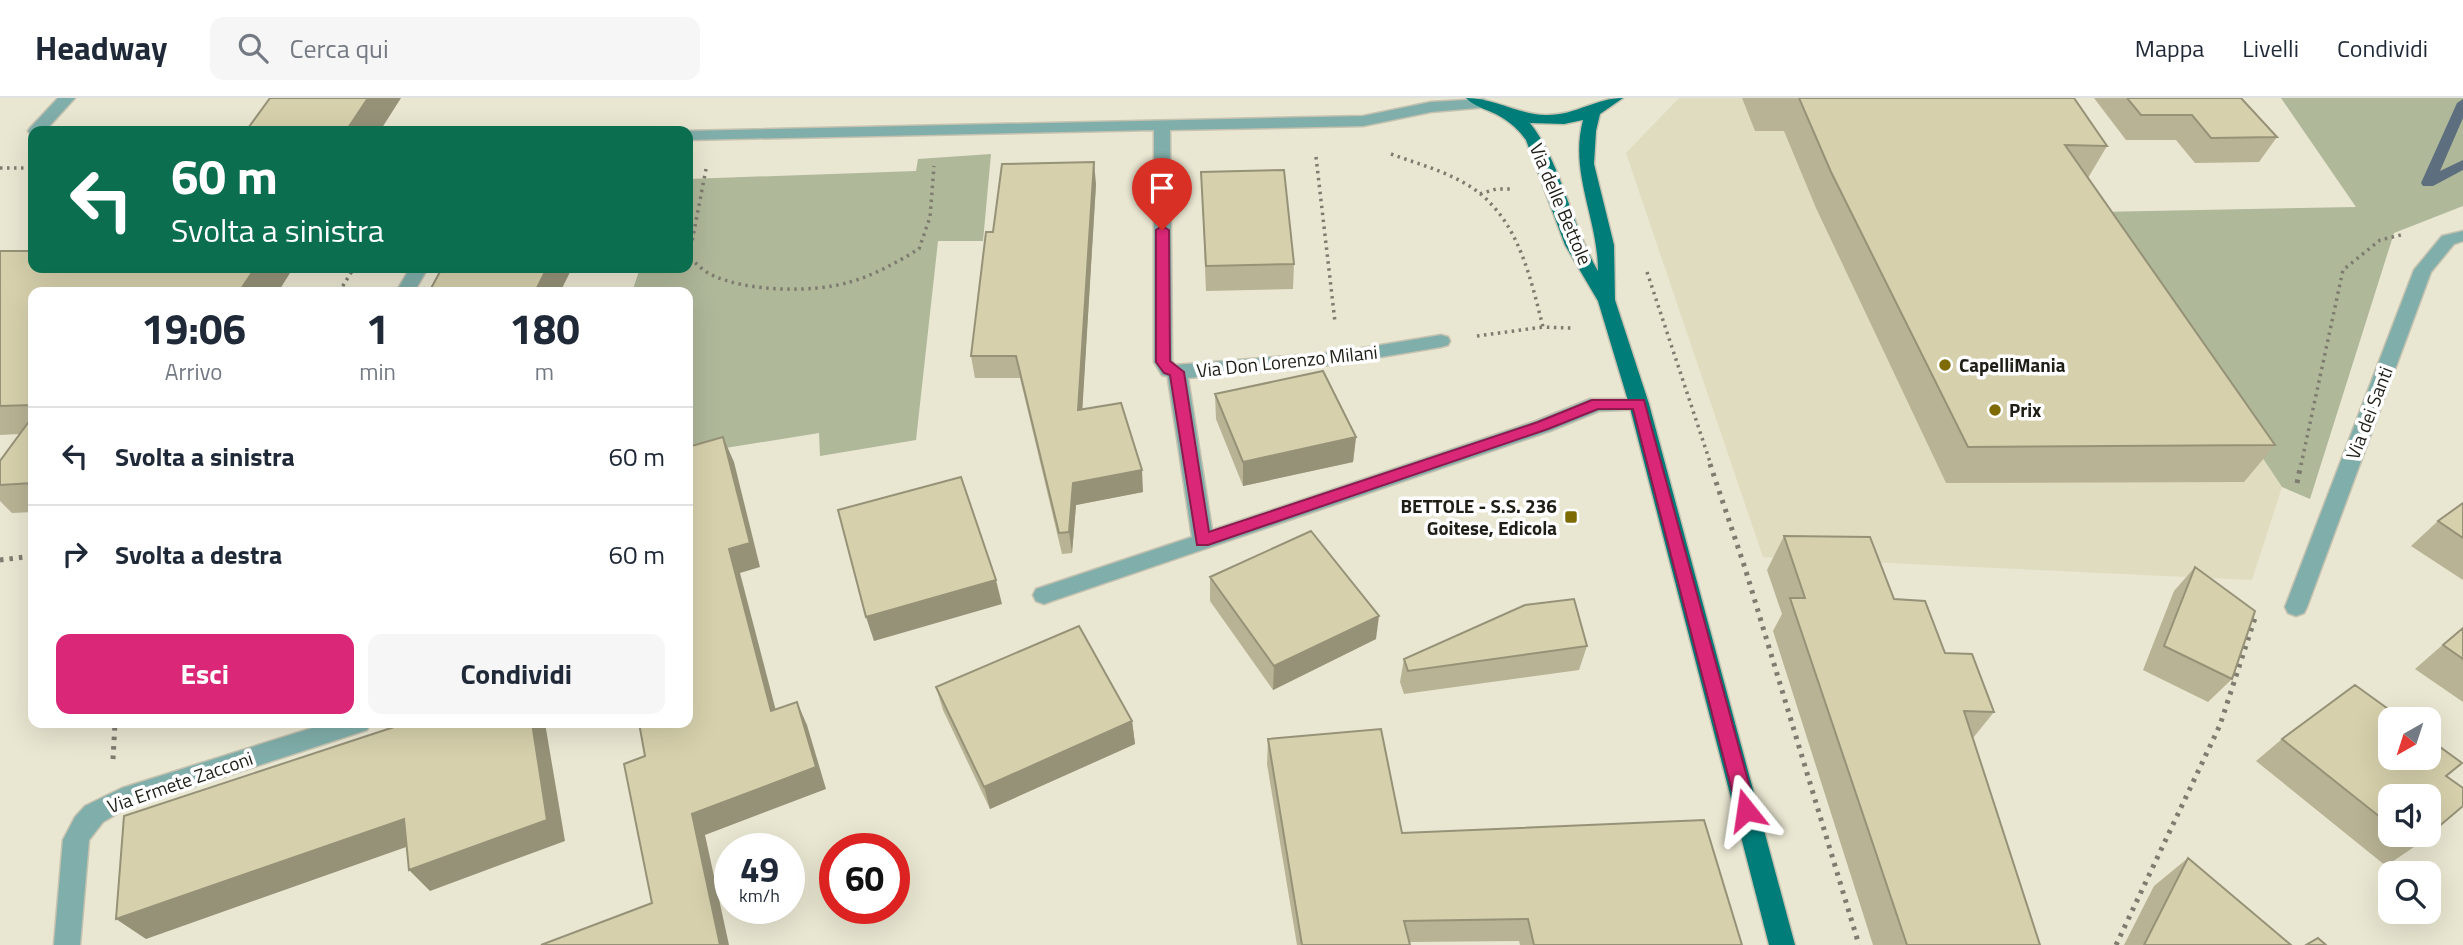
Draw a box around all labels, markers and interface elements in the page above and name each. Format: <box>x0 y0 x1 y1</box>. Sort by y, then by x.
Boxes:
search box <box>210 17 700 80</box>
text: Headway <box>35 23 168 73</box>
icon: search <box>234 29 272 67</box>
text: Cerca qui <box>290 29 389 68</box>
text: Mappa <box>2135 30 2204 66</box>
text: Livelli <box>2242 30 2299 66</box>
text: Condividi <box>2337 30 2428 66</box>
text: 60 m <box>171 138 278 213</box>
street label: Via delle Bettole <box>1523 138 1600 269</box>
icon: left <box>56 154 147 245</box>
pin <box>1132 158 1192 230</box>
icon: arrive <box>1143 169 1181 207</box>
text: Svolta a sinistra <box>171 206 384 254</box>
text: 19:06 <box>141 296 246 360</box>
text: 1 <box>366 296 389 360</box>
text: 180 <box>509 296 580 360</box>
street label: Via Don Lorenzo Milani <box>1195 337 1379 384</box>
place label: CapelliMania <box>1959 350 2066 379</box>
text: Arrivo <box>165 354 222 389</box>
text: min <box>359 354 396 389</box>
text: m <box>535 354 554 389</box>
marker: CapelliMania <box>1937 357 1953 373</box>
street label: Via dei Santi <box>2337 362 2400 464</box>
place label: Prix <box>2009 395 2041 424</box>
marker: Prix <box>1987 402 2003 418</box>
icon: left <box>56 437 94 475</box>
text: Svolta a sinistra <box>115 437 295 476</box>
text: 60 m <box>608 437 665 476</box>
place label: BETTOLE - S.S. 236 Goitese, Edicola <box>1401 491 1557 542</box>
marker: BETTOLE - S.S. 236 Goitese, Edicola <box>1563 509 1579 525</box>
icon: right <box>56 535 94 573</box>
text: Svolta a destra <box>115 535 282 574</box>
text: 60 m <box>608 535 665 574</box>
button: Esci <box>56 634 354 714</box>
button: Condividi <box>368 634 665 714</box>
north arrow <box>2378 707 2441 770</box>
map controls <box>2378 707 2441 924</box>
street label: Via Ermete Zacconi <box>103 743 257 820</box>
position arrow <box>1709 773 1783 847</box>
button: sound <box>2378 784 2441 847</box>
speed limit sign: 60 <box>819 833 910 924</box>
text: 49 <box>740 842 779 896</box>
button: search <box>2378 861 2441 924</box>
text: km/h <box>739 882 780 909</box>

